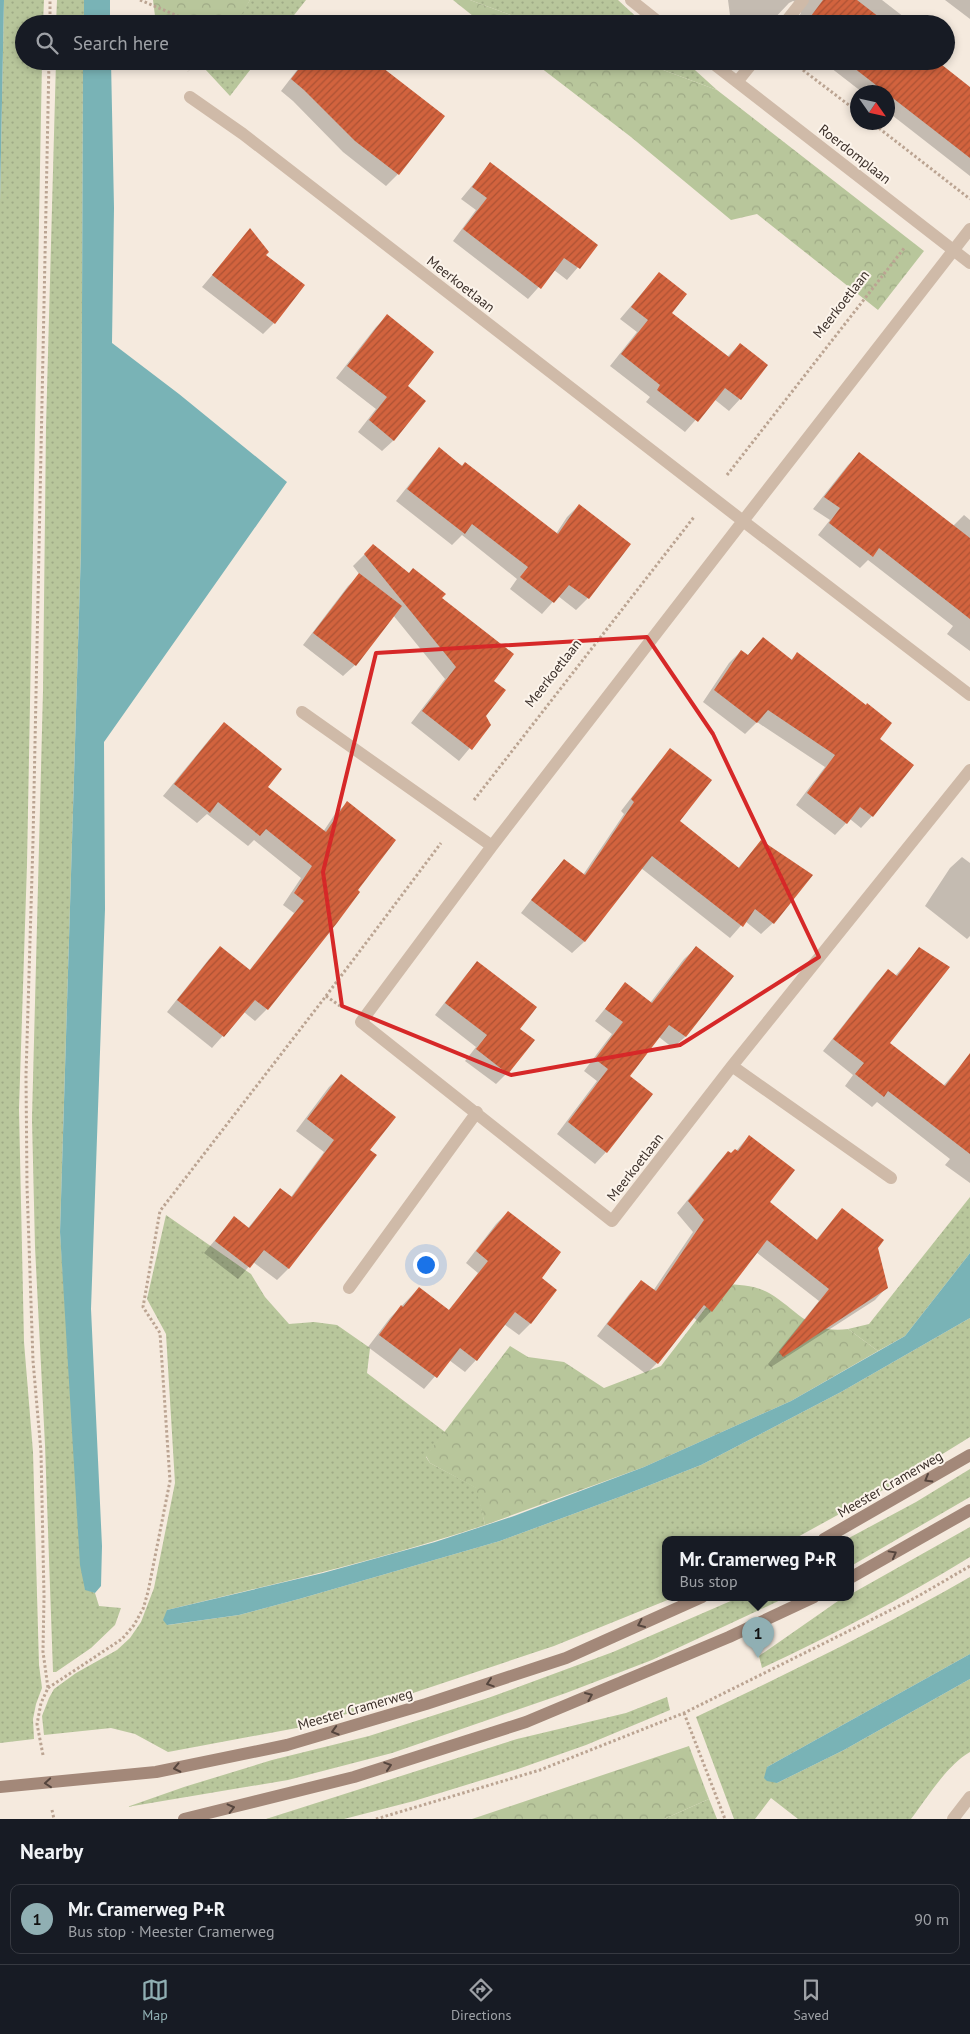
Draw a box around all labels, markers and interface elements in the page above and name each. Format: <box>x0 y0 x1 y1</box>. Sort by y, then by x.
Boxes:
search box <box>15 15 955 70</box>
icon: search <box>33 29 61 57</box>
text: Search here <box>73 31 169 55</box>
north arrow <box>850 85 895 130</box>
street label: Roerdomplaan <box>815 120 895 188</box>
street label: Meerkoetlaan <box>423 252 499 316</box>
street label: Meerkoetlaan <box>809 266 873 342</box>
street label: Meerkoetlaan <box>521 635 585 711</box>
street label: Meerkoetlaan <box>603 1129 667 1205</box>
your location <box>413 1252 439 1278</box>
street label: Meester Cramerweg <box>834 1447 946 1521</box>
one-way arrow <box>924 1473 933 1483</box>
popup <box>662 1536 854 1601</box>
text: Mr. Cramerweg P+R <box>679 1547 837 1571</box>
one-way arrow <box>888 1550 897 1560</box>
text: Bus stop <box>679 1571 738 1591</box>
pin: 1 <box>742 1617 774 1658</box>
one-way arrow <box>637 1618 646 1628</box>
one-way arrow <box>486 1677 495 1687</box>
street label: Meester Cramerweg <box>296 1684 414 1734</box>
one-way arrow <box>584 1691 593 1702</box>
one-way arrow <box>331 1725 339 1735</box>
one-way arrow <box>172 1762 181 1773</box>
one-way arrow <box>384 1762 392 1772</box>
one-way arrow <box>44 1777 52 1788</box>
one-way arrow <box>227 1803 235 1813</box>
text: Nearby <box>20 1838 83 1865</box>
text: Mr. Cramerweg P+R <box>68 1897 225 1921</box>
text: 1 <box>32 1909 42 1929</box>
text: 90 m <box>914 1909 949 1929</box>
text: Bus stop · Meester Cramerweg <box>68 1921 275 1941</box>
tab: Map <box>141 1976 169 2024</box>
tab: Directions <box>451 1976 511 2024</box>
tab: Saved <box>793 1976 829 2024</box>

